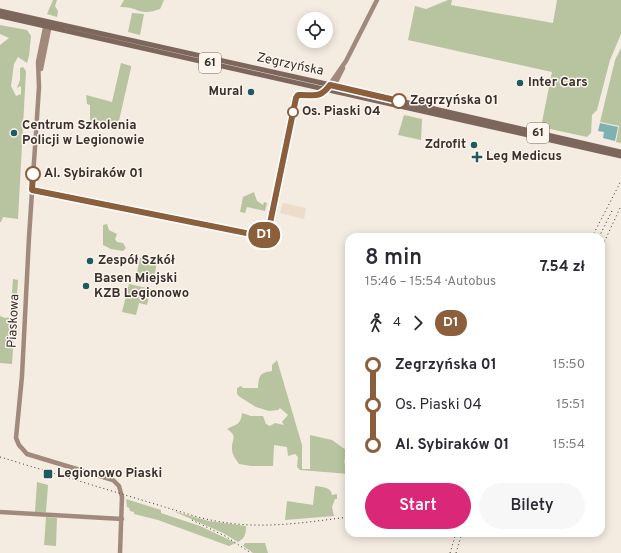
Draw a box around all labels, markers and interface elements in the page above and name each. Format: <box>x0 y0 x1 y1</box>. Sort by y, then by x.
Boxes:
map controls <box>297 12 333 48</box>
button: locate <box>297 12 333 48</box>
street label: Zegrzyńska <box>255 50 325 80</box>
road number: 61 <box>199 53 221 73</box>
place label: Inter Cars <box>528 75 588 91</box>
marker: Inter Cars <box>515 78 525 88</box>
place label: Mural <box>208 84 243 100</box>
marker: Mural <box>246 87 256 97</box>
marker: Zegrzyńska 01 <box>391 93 407 109</box>
place label: Zegrzyńska 01 <box>410 93 498 109</box>
place label: Os. Piaski 04 <box>302 104 381 120</box>
marker: Os. Piaski 04 <box>287 106 299 118</box>
place label: Centrum Szkolenia Policji w Legionowie <box>22 118 145 149</box>
road number: 61 <box>527 123 549 143</box>
marker: Centrum Szkolenia Policji w Legionowie <box>9 128 19 138</box>
place label: Zdrofit <box>425 137 466 153</box>
marker: Zdrofit <box>469 140 479 150</box>
place label: Leg Medicus <box>486 149 562 165</box>
marker: Leg Medicus <box>471 151 483 163</box>
marker: Al. Sybiraków 01 <box>25 166 41 182</box>
place label: Al. Sybiraków 01 <box>44 166 143 182</box>
line badge: D1 <box>246 222 282 248</box>
text: D1 <box>256 226 272 243</box>
text: 8 min <box>365 245 422 272</box>
place label: Zespół Szkół <box>98 253 175 269</box>
marker: Zespół Szkół <box>85 256 95 266</box>
text: 7.54 zł <box>540 258 585 277</box>
place label: Basen Miejski KZB Legionowo <box>94 271 189 302</box>
text: 15:46 – 15:54 · Autobus <box>365 274 496 290</box>
marker: Basen Miejski KZB Legionowo <box>81 281 91 291</box>
street label: Piaskowa <box>5 294 23 348</box>
icon: walk <box>365 312 387 334</box>
icon: forward <box>407 312 429 334</box>
text: D1 <box>443 314 459 331</box>
text: 4 <box>393 315 401 331</box>
text: Zegrzyńska 01 <box>395 356 497 375</box>
text: 15:50 <box>553 357 585 373</box>
text: Os. Piaski 04 <box>395 396 482 415</box>
text: 15:51 <box>556 397 585 413</box>
text: Al. Sybiraków 01 <box>395 436 509 455</box>
text: 15:54 <box>553 437 585 453</box>
place label: Legionowo Piaski <box>57 466 162 482</box>
marker: Legionowo Piaski <box>42 468 54 480</box>
button: Start <box>365 483 471 529</box>
button: Bilety <box>479 483 585 529</box>

